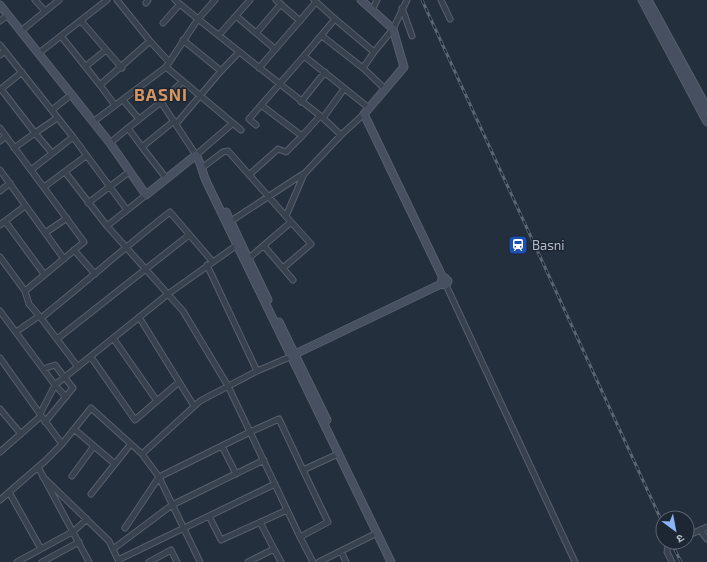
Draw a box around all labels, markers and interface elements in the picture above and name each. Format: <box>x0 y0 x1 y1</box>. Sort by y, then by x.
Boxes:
district label: BASNI <box>134 84 188 104</box>
station icon: Basni <box>507 234 529 256</box>
place label: Basni <box>532 237 565 253</box>
north arrow <box>655 510 695 550</box>
text: उ <box>674 532 687 546</box>

